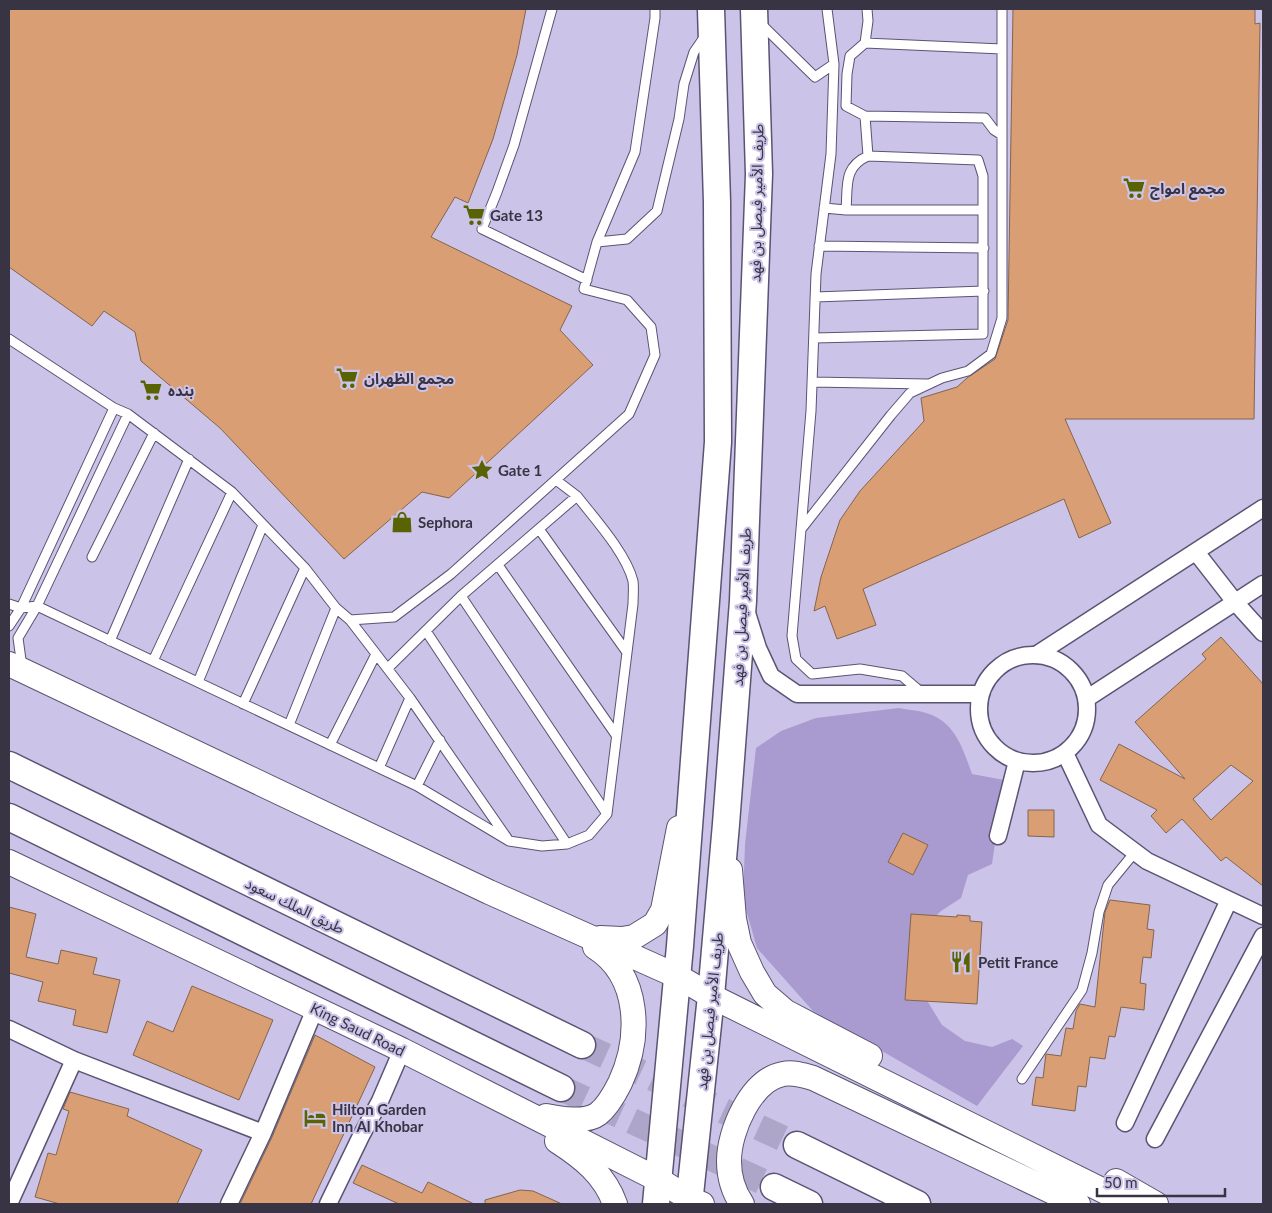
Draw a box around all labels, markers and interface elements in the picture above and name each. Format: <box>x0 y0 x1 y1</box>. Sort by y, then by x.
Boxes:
street label: طريف الأمير فيصل بن فهد <box>746 124 767 282</box>
supermarket icon: مجمع امواج <box>1121 175 1147 201</box>
place label: مجمع امواج <box>1150 179 1225 200</box>
supermarket icon: Gate 13 <box>461 202 487 228</box>
place label: Gate 13 <box>490 206 543 224</box>
supermarket icon: مجمع الظهران <box>334 365 360 391</box>
place label: مجمع الظهران <box>364 369 454 390</box>
supermarket icon: بنده <box>138 377 164 403</box>
place label: بنده <box>168 381 194 399</box>
place icon: Gate 1 <box>469 457 495 483</box>
place label: Gate 1 <box>498 461 542 479</box>
shop icon: Sephora <box>389 509 415 535</box>
place label: Sephora <box>418 513 473 531</box>
street label: طريف الأمير فيصل بن فهد <box>728 527 755 687</box>
street label: طريق الملك سعود <box>242 873 348 939</box>
street label: طريف الأمير فيصل بن فهد <box>692 931 727 1091</box>
restaurant icon: Petit France <box>948 949 974 975</box>
place label: Petit France <box>978 953 1058 971</box>
street label: King Saud Road <box>308 998 408 1060</box>
place label: Hilton Garden Inn Al Khobar <box>332 1100 426 1135</box>
hotel icon: Hilton Garden Inn Al Khobar <box>302 1105 328 1131</box>
scale bar <box>1097 1166 1224 1198</box>
text: 50 m <box>1104 1173 1138 1191</box>

